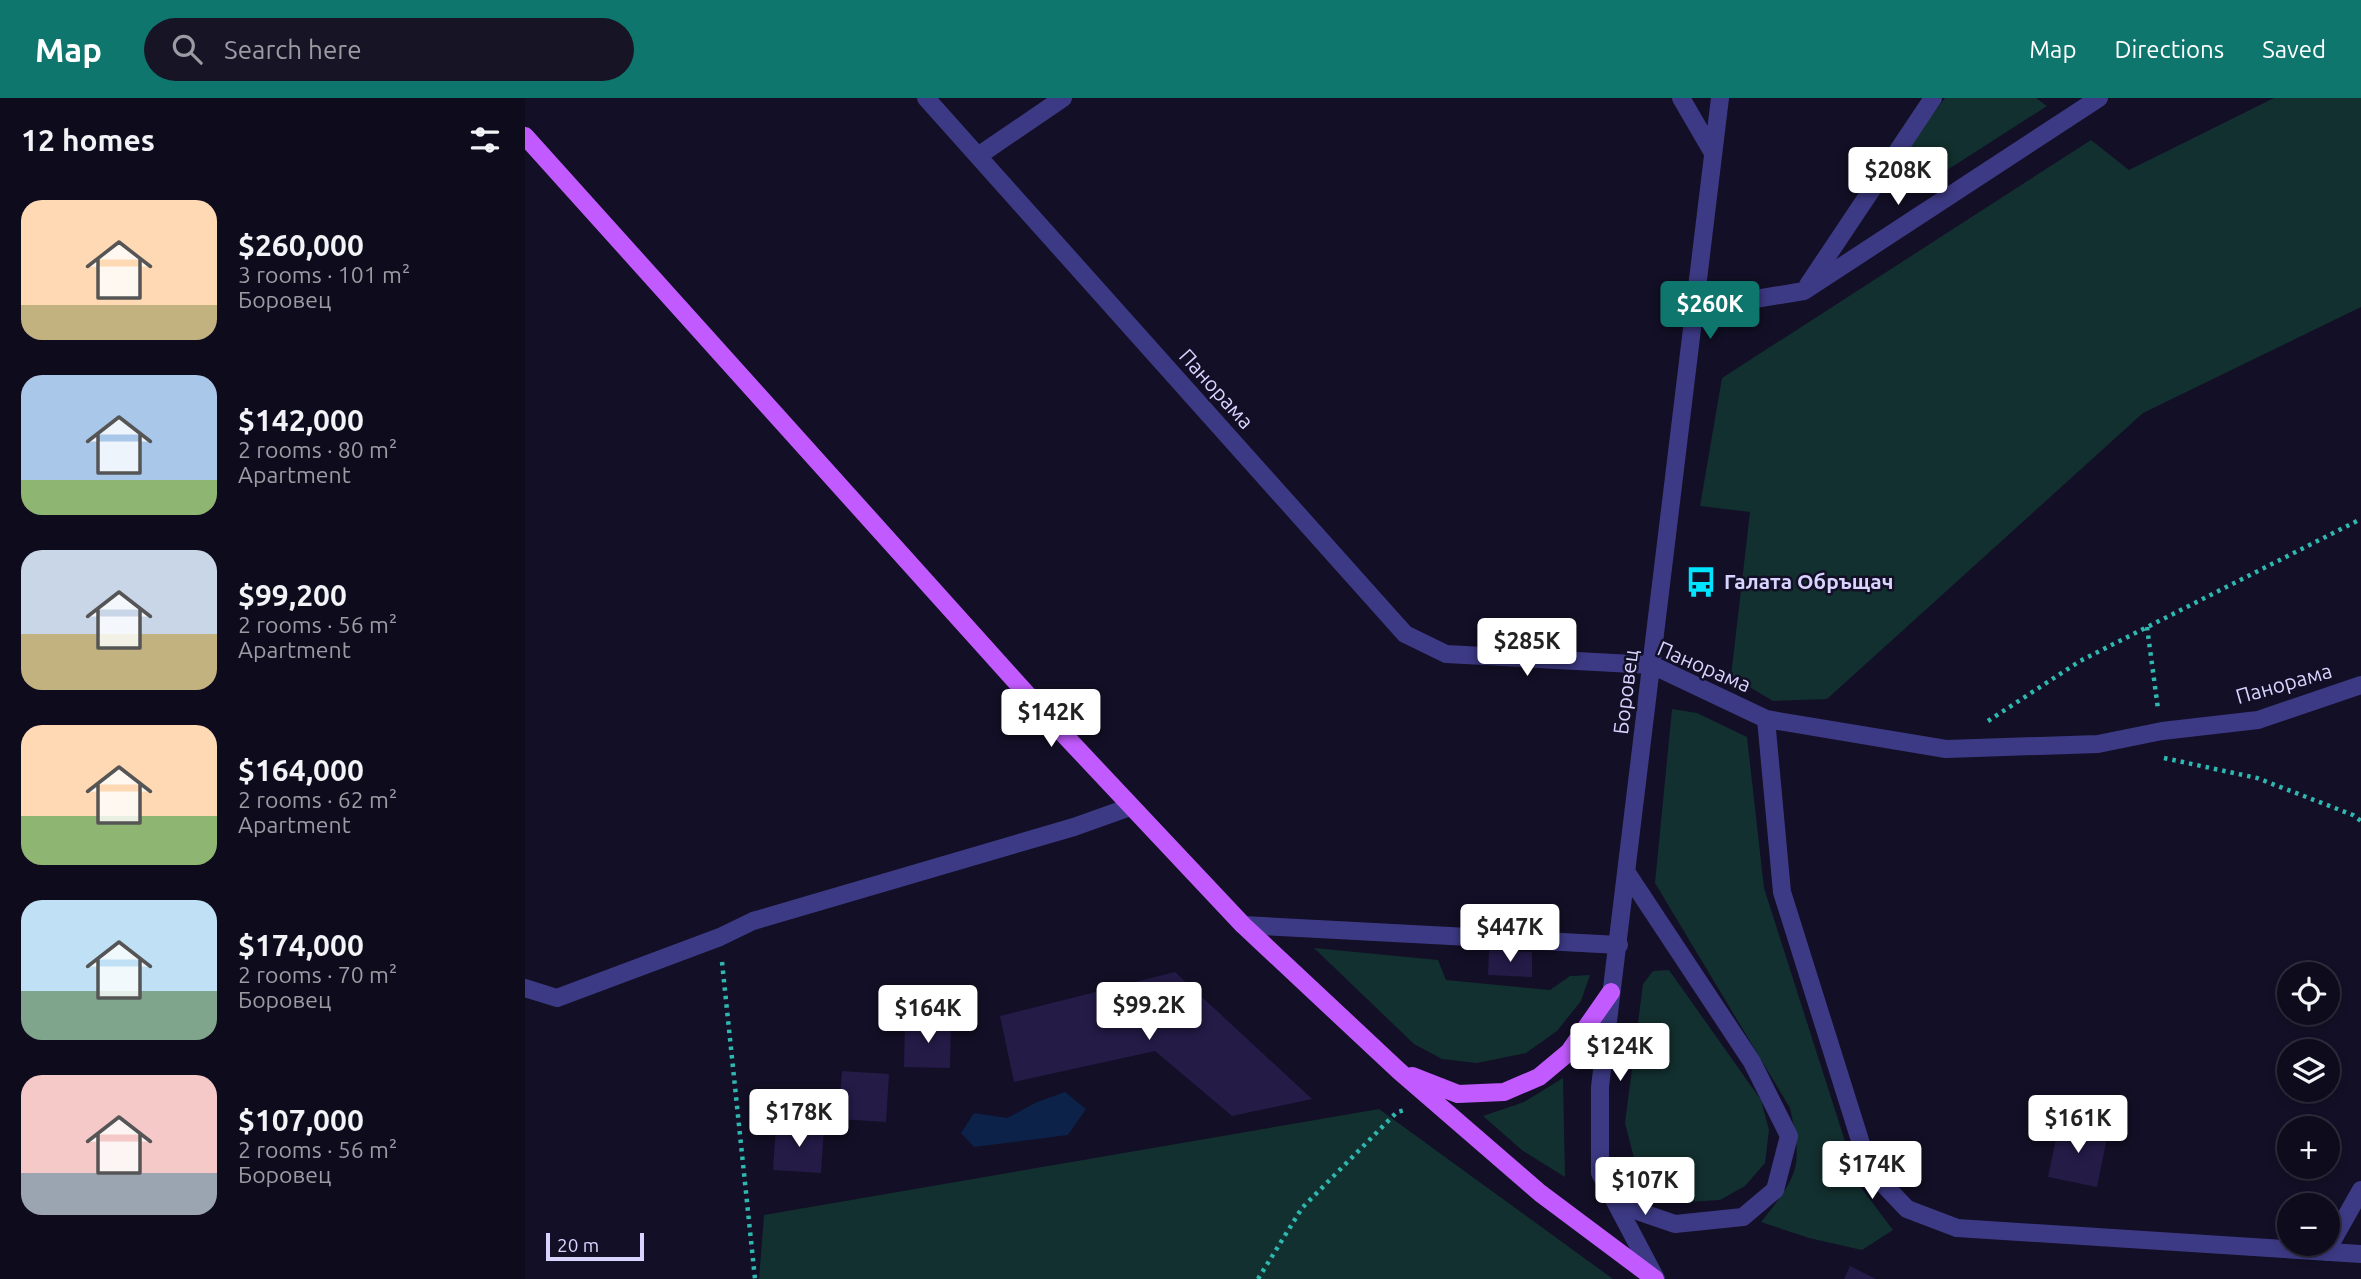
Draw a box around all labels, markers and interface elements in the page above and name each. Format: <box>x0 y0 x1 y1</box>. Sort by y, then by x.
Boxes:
search box <box>144 18 634 81</box>
icon: search <box>168 30 206 68</box>
text: Map <box>35 31 102 68</box>
text: Search here <box>224 35 362 64</box>
text: Map <box>2029 36 2076 63</box>
text: Directions <box>2114 36 2224 63</box>
text: Saved <box>2262 36 2326 63</box>
icon: filters <box>466 121 504 159</box>
text: 12 homes <box>21 123 155 157</box>
pin: $208K <box>1849 148 1947 207</box>
text: $208K <box>1864 157 1932 182</box>
icon: home <box>77 228 161 312</box>
text: $260,000 <box>238 228 364 262</box>
text: 3 rooms · 101 m² <box>238 262 410 287</box>
pin: $260K <box>1661 282 1759 341</box>
text: Боровец <box>238 287 331 312</box>
text: $260K <box>1676 291 1744 316</box>
street label: Панорама <box>1175 344 1259 433</box>
icon: home <box>77 403 161 487</box>
text: $142,000 <box>238 403 364 437</box>
text: 2 rooms · 80 m² <box>238 437 397 462</box>
text: Apartment <box>238 462 351 487</box>
bus stop icon: Галата Обръщач <box>1684 565 1718 599</box>
place label: Галата Обръщач <box>1724 569 1893 593</box>
icon: home <box>77 578 161 662</box>
text: $99,200 <box>238 578 347 612</box>
text: 2 rooms · 56 m² <box>238 612 397 637</box>
pin: $285K <box>1478 618 1576 678</box>
text: $285K <box>1493 628 1561 653</box>
street label: Панорама <box>1654 636 1755 696</box>
text: Apartment <box>238 637 351 662</box>
street label: Боровец <box>1608 648 1642 736</box>
street label: Панорама <box>2233 658 2335 708</box>
pin: $142K <box>1002 690 1100 749</box>
text: $142K <box>1017 699 1085 724</box>
icon: home <box>77 753 161 837</box>
text: $164,000 <box>238 753 364 787</box>
text: 2 rooms · 62 m² <box>238 787 397 812</box>
text: Apartment <box>238 812 351 837</box>
pin: $447K <box>1461 904 1559 964</box>
text: $447K <box>1476 914 1544 939</box>
icon: home <box>77 928 161 1012</box>
text: $174,000 <box>238 928 364 962</box>
text: 2 rooms · 70 m² <box>238 962 397 987</box>
map controls <box>2277 962 2340 1256</box>
button: locate <box>2277 962 2340 1025</box>
pin: $99.2K <box>1092 982 1206 1042</box>
pin: $164K <box>879 986 977 1045</box>
text: Боровец <box>238 987 331 1012</box>
text: $99.2K <box>1113 992 1185 1017</box>
text: $164K <box>894 995 962 1020</box>
pin: $124K <box>1571 1024 1669 1083</box>
text: $124K <box>1586 1033 1654 1058</box>
button: layers <box>2277 1039 2340 1102</box>
pin: $178K <box>750 1090 848 1149</box>
pin: $161K <box>2029 1096 2127 1155</box>
text: $178K <box>765 1099 833 1124</box>
icon: home <box>77 1103 161 1187</box>
text: $107,000 <box>238 1103 364 1137</box>
text: $161K <box>2044 1105 2112 1130</box>
button: + <box>2277 1116 2340 1179</box>
text: 2 rooms · 56 m² <box>238 1137 397 1162</box>
pin: $174K <box>1823 1142 1921 1201</box>
text: $174K <box>1838 1151 1906 1176</box>
pin: $107K <box>1596 1158 1694 1217</box>
text: Боровец <box>238 1162 331 1187</box>
text: $107K <box>1611 1167 1679 1192</box>
button: − <box>2277 1193 2340 1256</box>
scale bar <box>546 1230 644 1262</box>
text: 20 m <box>557 1234 599 1256</box>

